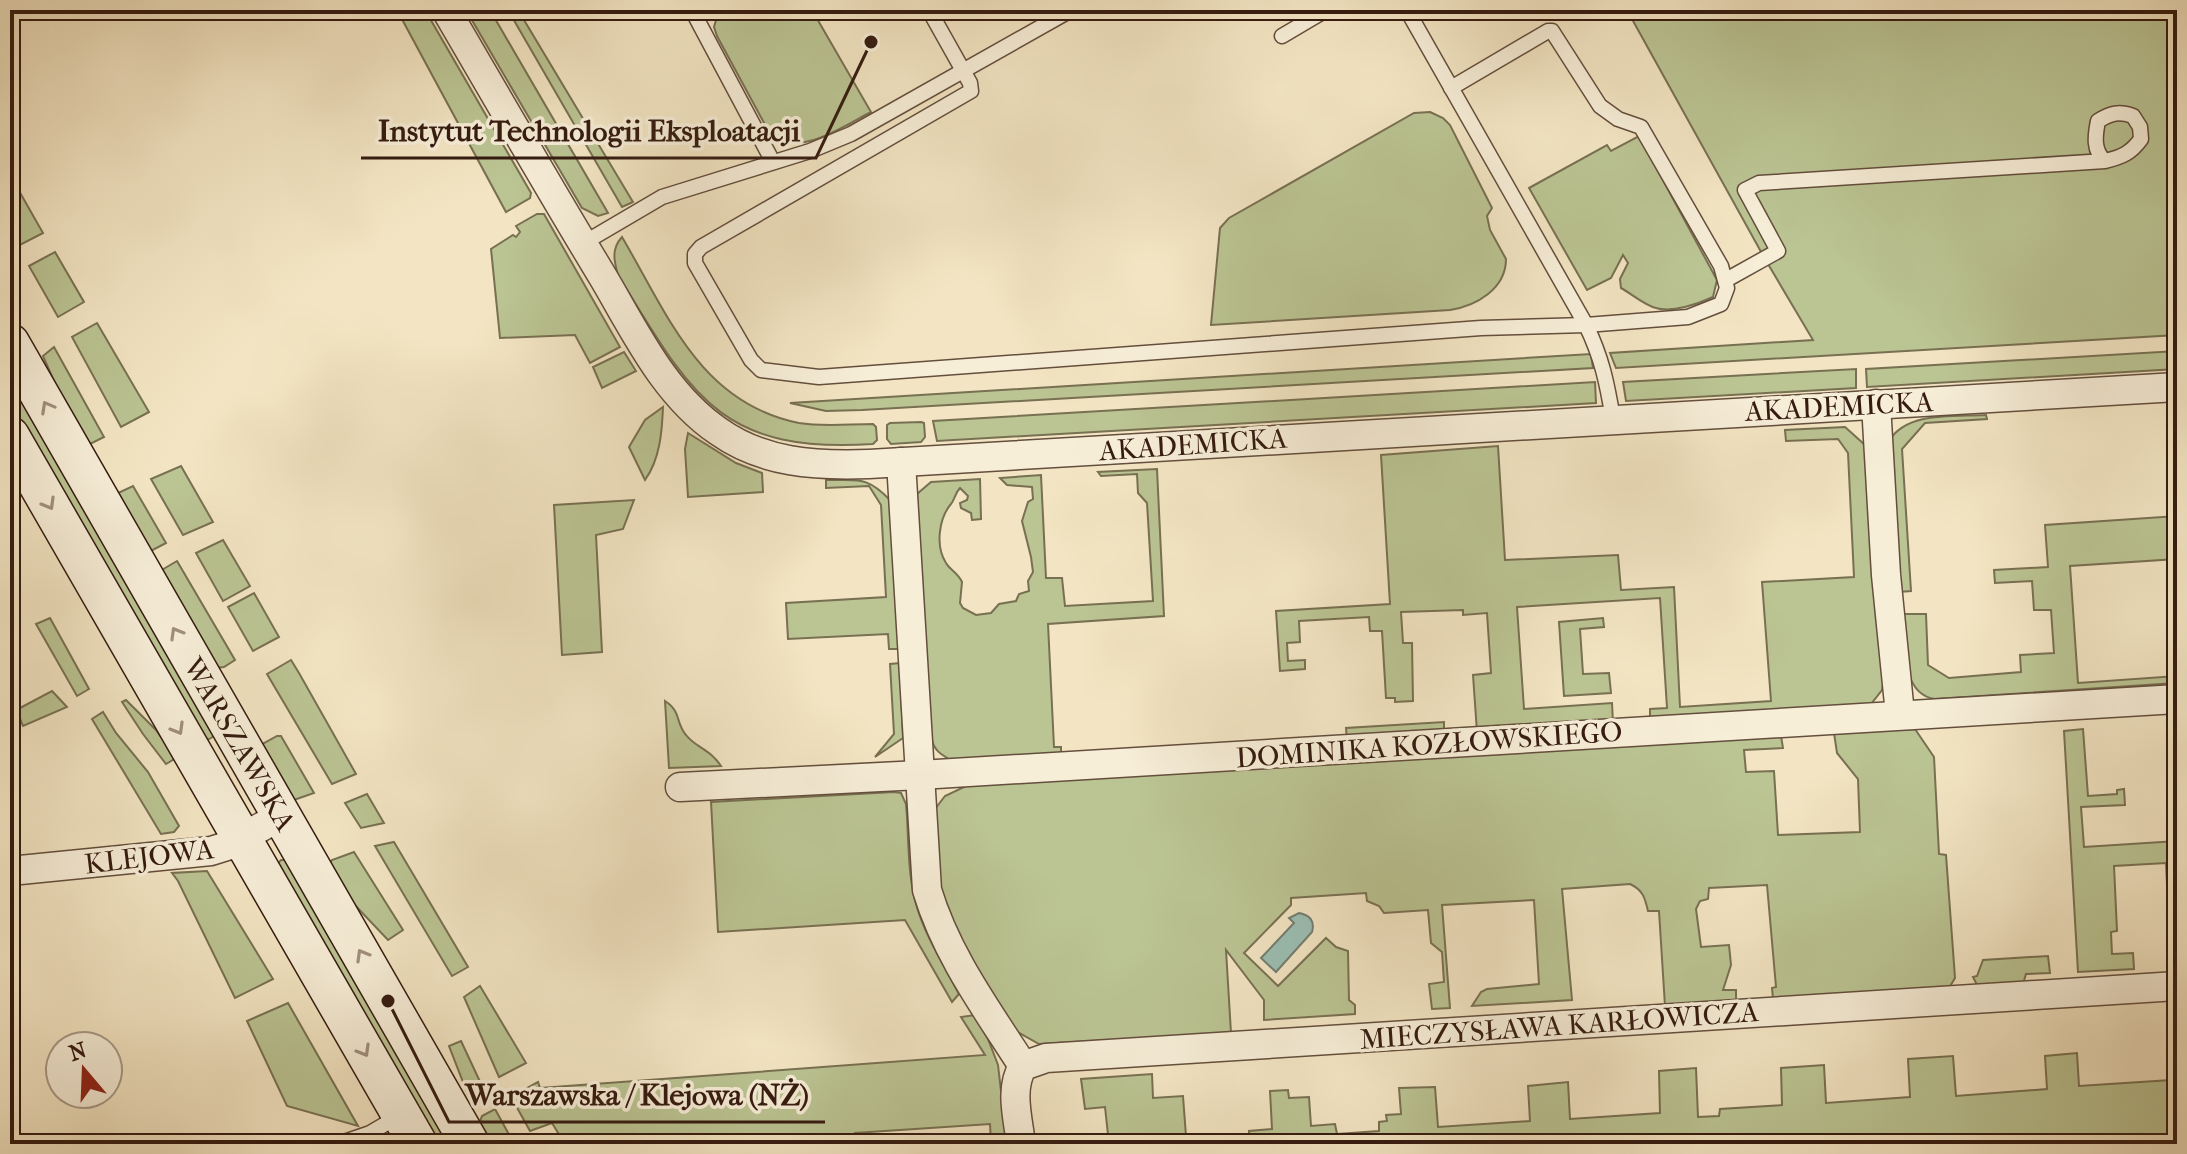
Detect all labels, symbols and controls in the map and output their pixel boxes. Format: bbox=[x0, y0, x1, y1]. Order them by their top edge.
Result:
callout: Instytut Technologii Eksploatacji bbox=[361, 104, 816, 158]
text: Instytut Technologii Eksploatacji bbox=[378, 114, 800, 149]
street label: AKADEMICKA bbox=[1743, 385, 1935, 428]
one-way arrow bbox=[41, 401, 56, 415]
street label: AKADEMICKA bbox=[1097, 421, 1289, 468]
one-way arrow bbox=[39, 495, 55, 510]
one-way arrow bbox=[170, 627, 186, 642]
street label: WARSZAWSKA bbox=[176, 651, 303, 837]
street label: DOMINIKA KOZŁOWSKIEGO bbox=[1235, 715, 1623, 774]
one-way arrow bbox=[168, 720, 184, 735]
street label: KLEJOWA bbox=[83, 832, 216, 881]
one-way arrow bbox=[356, 949, 372, 964]
street label: MIECZYSŁAWA KARŁOWICZA bbox=[1359, 995, 1760, 1056]
north arrow bbox=[44, 1030, 124, 1110]
text: N bbox=[66, 1037, 90, 1067]
one-way arrow bbox=[354, 1043, 370, 1057]
callout: Warszawska / Klejowa (NŻ) bbox=[449, 1068, 825, 1122]
text: Warszawska / Klejowa (NŻ) bbox=[463, 1078, 809, 1113]

